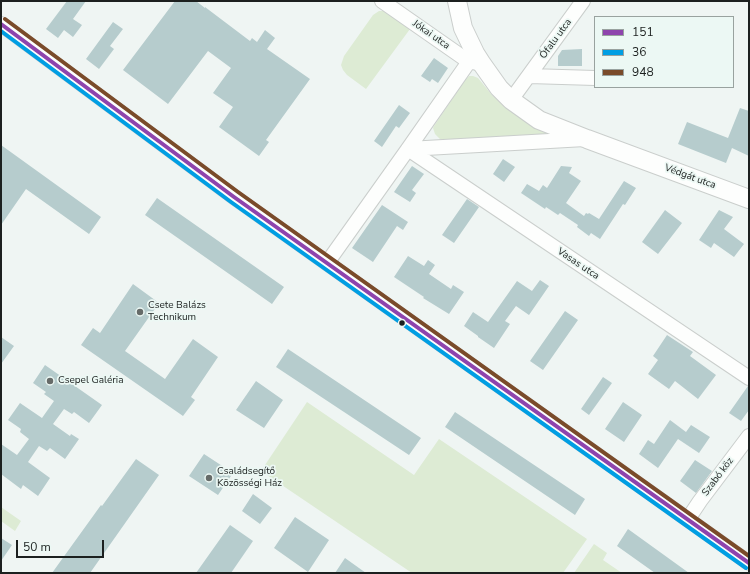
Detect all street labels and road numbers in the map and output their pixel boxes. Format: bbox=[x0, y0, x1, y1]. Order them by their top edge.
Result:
street label: Ófalu utca bbox=[538, 17, 574, 61]
street label: Jókai utca bbox=[410, 18, 452, 52]
street label: Védgát utca bbox=[663, 162, 717, 192]
street label: Vasas utca bbox=[555, 246, 601, 282]
street label: Szabó köz bbox=[700, 455, 736, 499]

